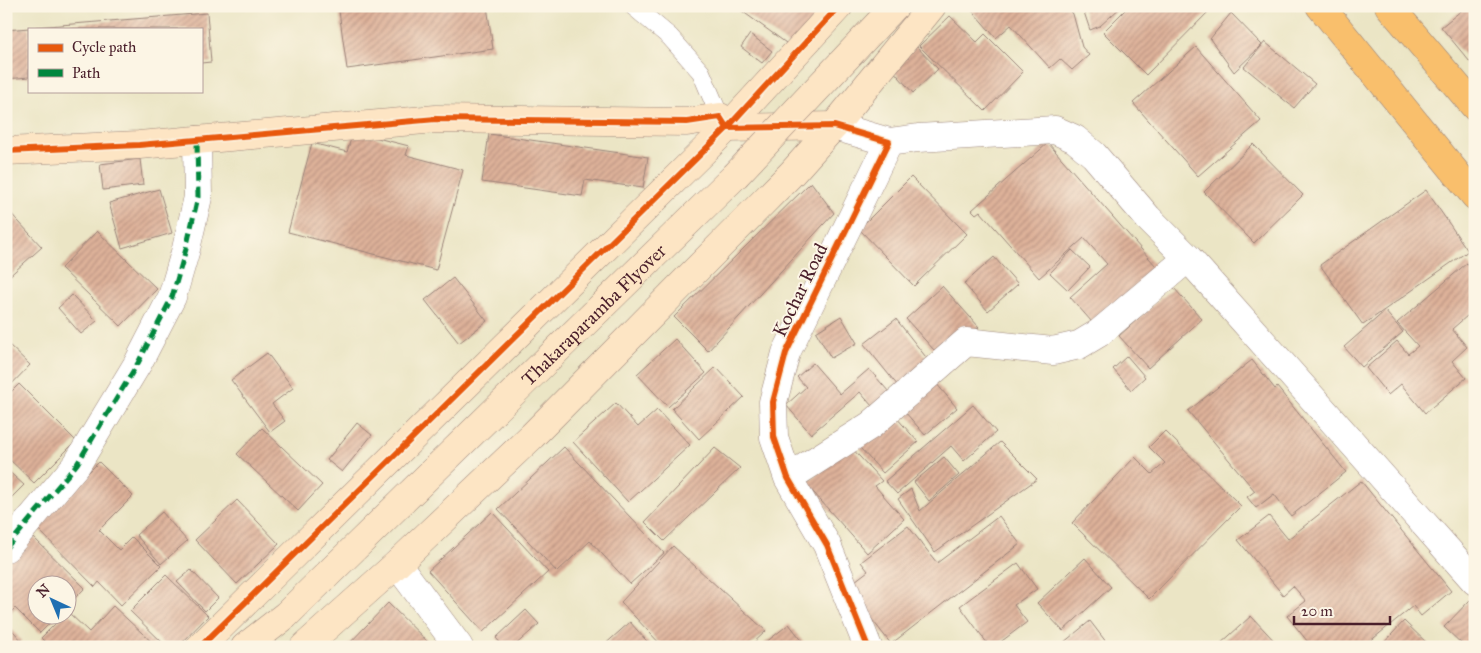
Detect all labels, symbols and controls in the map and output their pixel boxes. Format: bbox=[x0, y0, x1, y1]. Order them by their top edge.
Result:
legend bbox=[28, 28, 202, 92]
text: Cycle path bbox=[72, 38, 137, 56]
text: Path bbox=[72, 64, 101, 82]
street label: Thakaraparamba Flyover bbox=[516, 238, 671, 390]
street label: Kochar Road bbox=[767, 239, 833, 341]
north arrow bbox=[28, 576, 78, 626]
text: N bbox=[33, 581, 54, 601]
scale bar bbox=[1294, 593, 1390, 625]
text: 20 m bbox=[1301, 602, 1333, 620]

